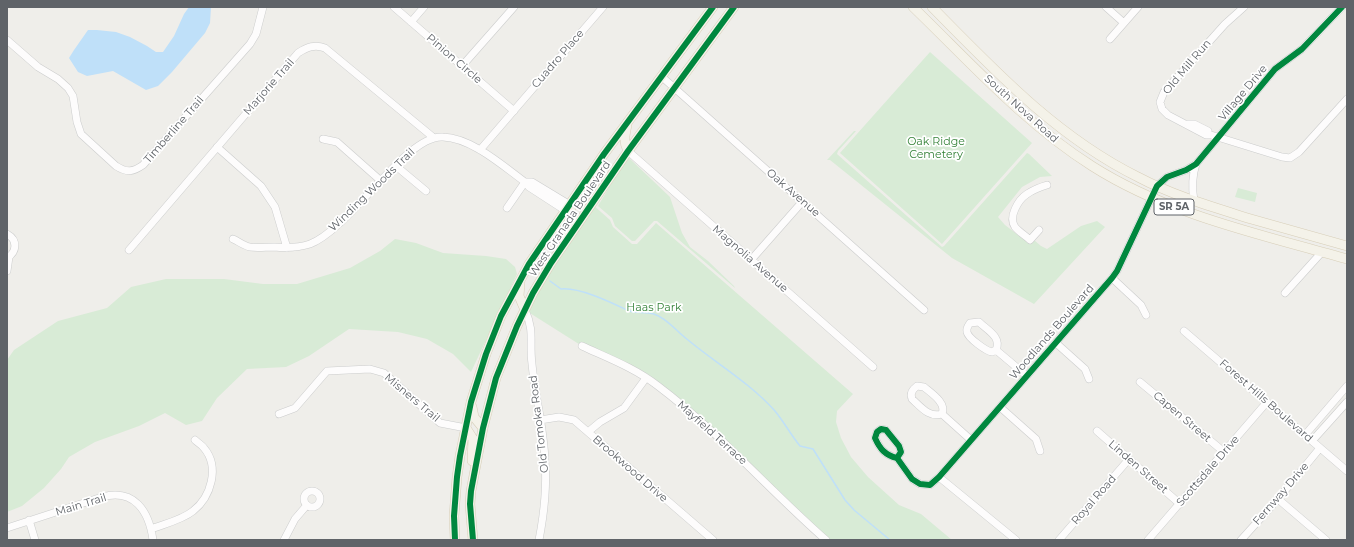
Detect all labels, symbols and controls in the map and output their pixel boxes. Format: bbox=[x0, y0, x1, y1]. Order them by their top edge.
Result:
street label: Cuadro Place bbox=[529, 27, 587, 91]
street label: Pinion Circle bbox=[424, 31, 484, 87]
street label: Old Mill Run bbox=[1160, 37, 1214, 97]
street label: Marjorie Trail bbox=[241, 56, 297, 118]
street label: Village Drive bbox=[1216, 62, 1270, 124]
street label: South Nova Road bbox=[981, 72, 1061, 146]
street label: Timberline Trail bbox=[141, 94, 207, 166]
park label: Oak Ridge Cemetery bbox=[907, 135, 965, 161]
street label: Winding Woods Trail bbox=[326, 146, 418, 234]
street label: West Granada Boulevard bbox=[526, 159, 614, 279]
street label: Oak Avenue bbox=[764, 166, 822, 220]
road number: SR 5A bbox=[1154, 199, 1194, 215]
street label: Magnolia Avenue bbox=[710, 223, 790, 295]
street label: Woodlands Boulevard bbox=[1007, 282, 1097, 382]
park label: Haas Park bbox=[626, 301, 682, 315]
street label: Forest Hills Boulevard bbox=[1217, 357, 1315, 445]
street label: Misners Trail bbox=[382, 371, 442, 425]
street label: Old Tomoka Road bbox=[526, 374, 552, 474]
street label: Capen Street bbox=[1150, 389, 1214, 445]
street label: Mayfield Terrace bbox=[674, 398, 750, 468]
street label: Brookwood Drive bbox=[590, 433, 670, 505]
street label: Scottsdale Drive bbox=[1174, 433, 1242, 509]
street label: Linden Street bbox=[1106, 438, 1170, 496]
street label: Fernway Drive bbox=[1250, 460, 1312, 528]
street label: Royal Road bbox=[1069, 472, 1119, 528]
street label: Main Trail bbox=[54, 491, 108, 519]

